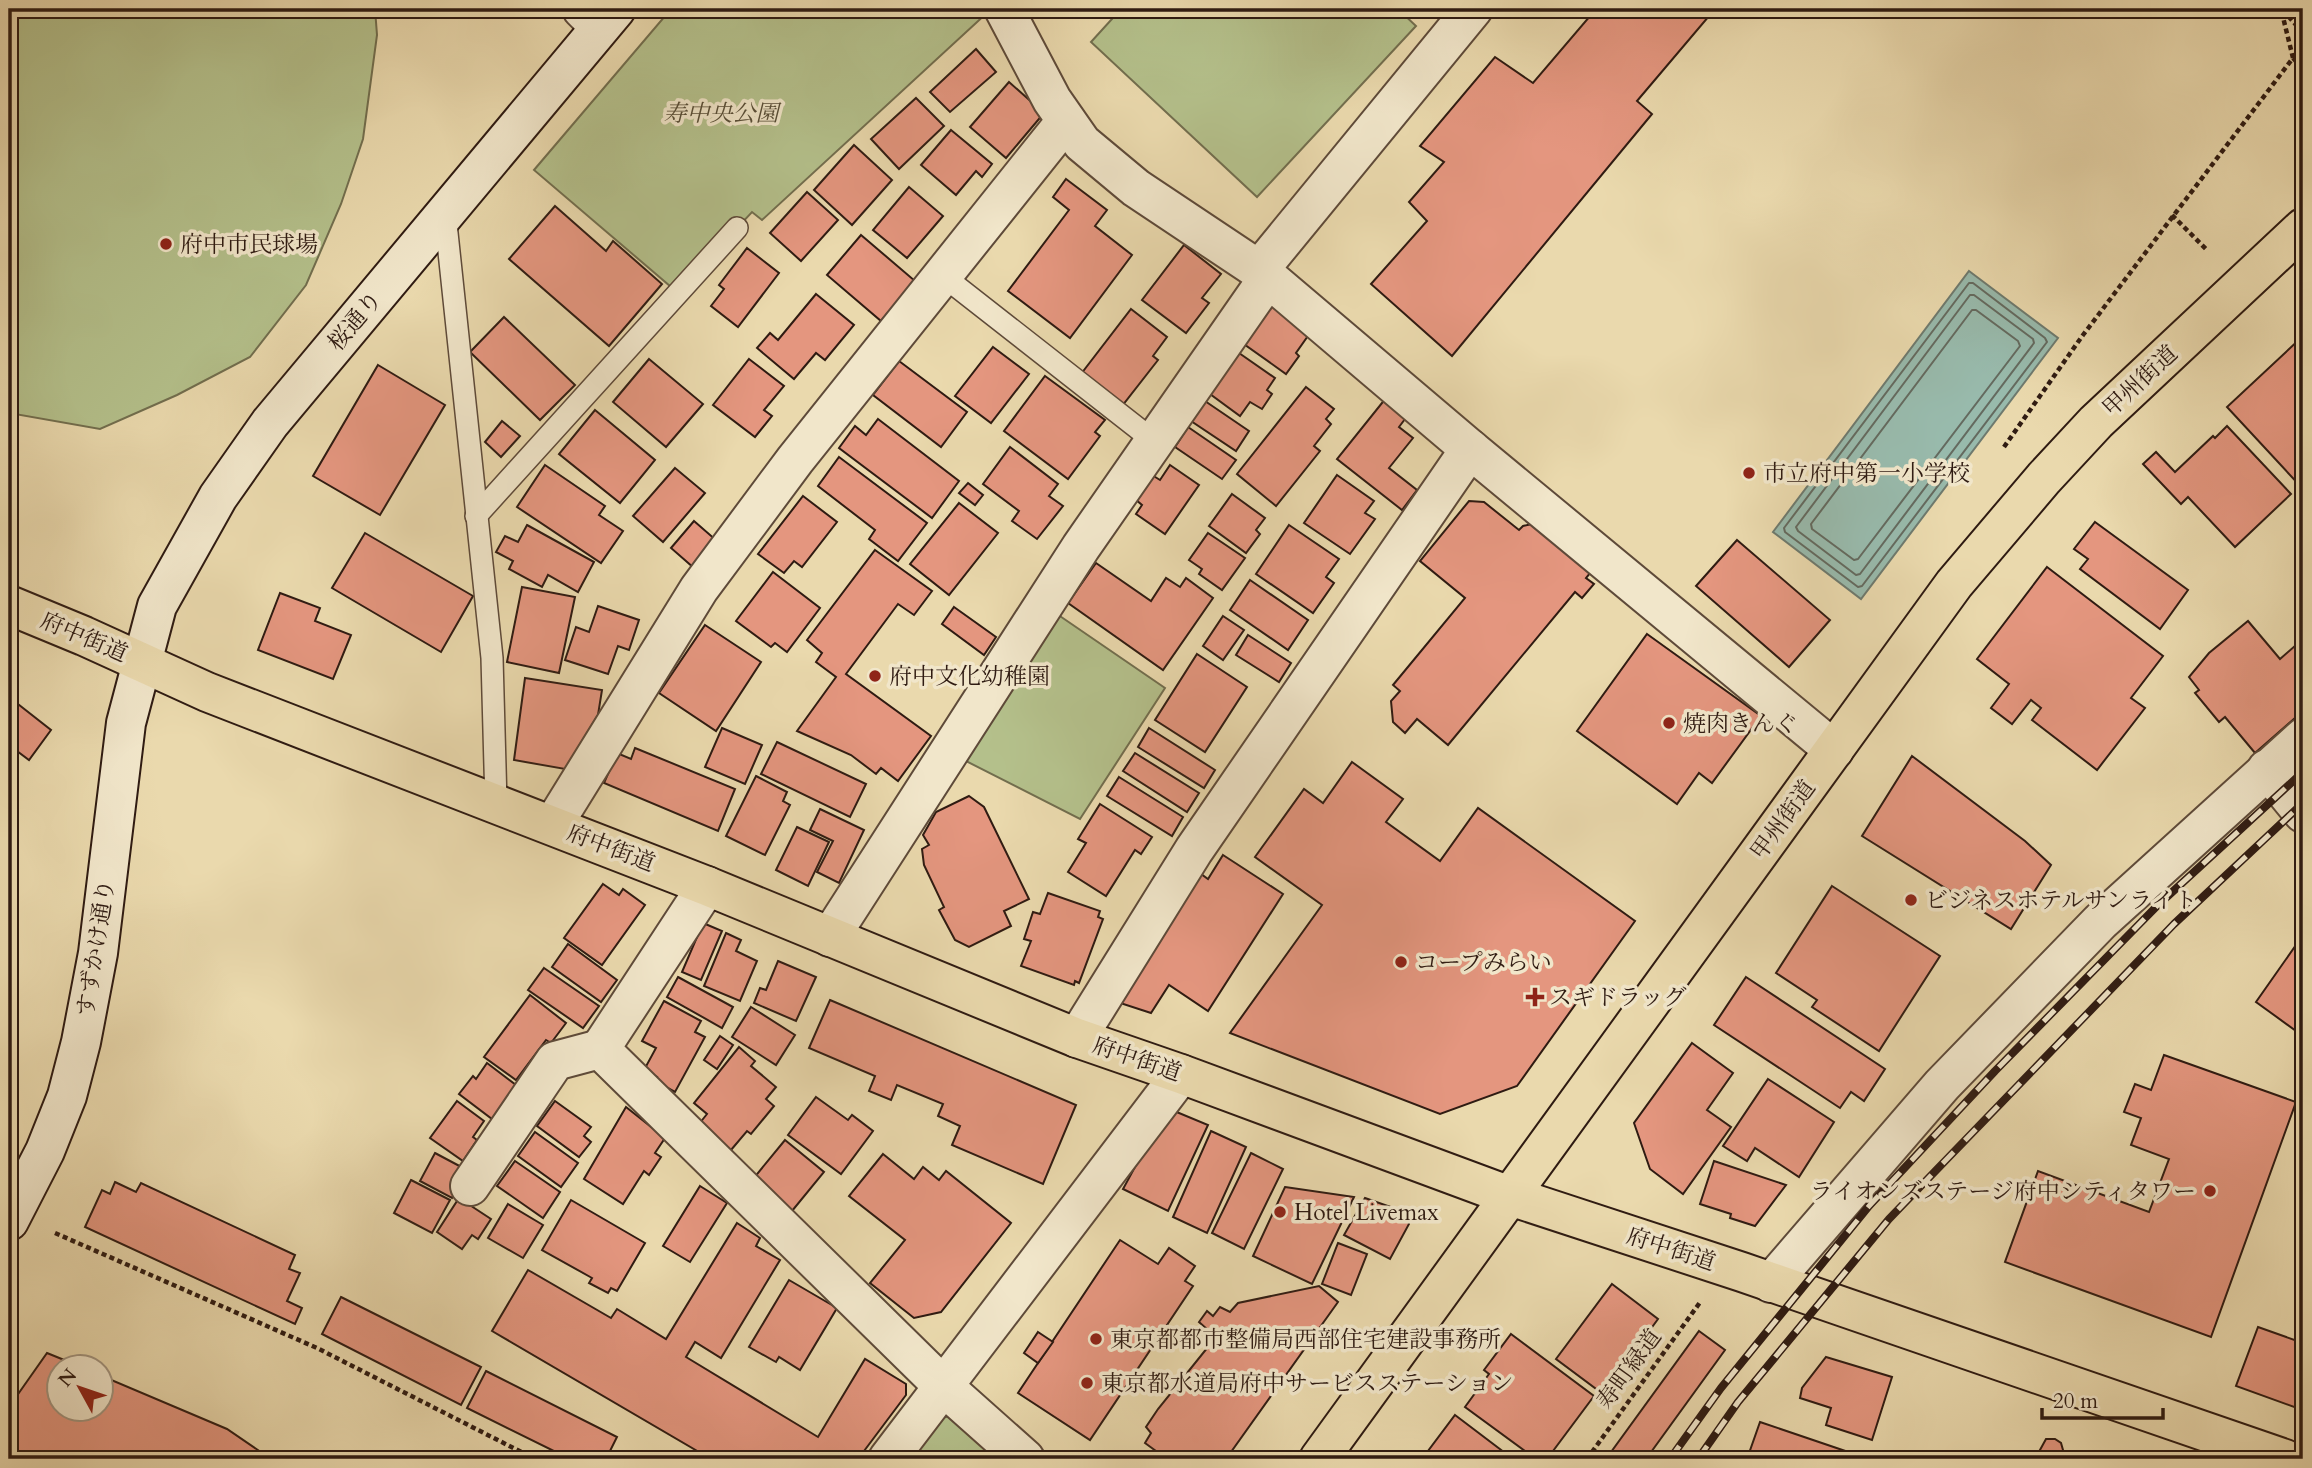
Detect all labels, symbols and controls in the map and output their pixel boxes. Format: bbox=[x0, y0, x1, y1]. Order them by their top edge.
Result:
park label: 寿中央公園 bbox=[664, 98, 783, 129]
place label: 府中市民球場 bbox=[180, 229, 318, 260]
marker: 府中市民球場 bbox=[158, 236, 174, 252]
street label: 桜通り bbox=[321, 285, 389, 357]
street label: 甲州街道 bbox=[2096, 338, 2184, 424]
place label: 市立府中第一小学校 bbox=[1763, 458, 1970, 489]
marker: 市立府中第一小学校 bbox=[1741, 465, 1757, 481]
street label: 府中街道 bbox=[36, 605, 132, 669]
place label: 府中文化幼稚園 bbox=[889, 661, 1050, 692]
marker: 府中文化幼稚園 bbox=[867, 668, 883, 684]
place label: 焼肉きんぐ bbox=[1683, 708, 1798, 739]
marker: 焼肉きんぐ bbox=[1661, 715, 1677, 731]
street label: 甲州街道 bbox=[1743, 774, 1823, 866]
street label: 府中街道 bbox=[563, 817, 659, 879]
street label: すずかけ通り bbox=[70, 877, 122, 1019]
place label: ビジネスホテルサンライト bbox=[1925, 885, 2197, 916]
marker: ビジネスホテルサンライト bbox=[1903, 892, 1919, 908]
place label: コープみらい bbox=[1415, 947, 1552, 978]
marker: コープみらい bbox=[1393, 954, 1409, 970]
place label: スギドラッグ bbox=[1549, 982, 1687, 1013]
marker: スギドラッグ bbox=[1527, 989, 1543, 1005]
street label: 府中街道 bbox=[1088, 1029, 1186, 1089]
place label: ライオンズステージ府中シティタワー bbox=[1810, 1176, 2196, 1207]
marker: ライオンズステージ府中シティタワー bbox=[2202, 1183, 2218, 1199]
place label: Hotel Livemax bbox=[1294, 1197, 1439, 1228]
marker: Hotel Livemax bbox=[1272, 1204, 1288, 1220]
street label: 府中街道 bbox=[1622, 1220, 1720, 1278]
street label: 寿町緑道 bbox=[1589, 1323, 1669, 1415]
place label: 東京都都市整備局西部住宅建設事務所 bbox=[1110, 1324, 1501, 1355]
marker: 東京都都市整備局西部住宅建設事務所 bbox=[1088, 1331, 1104, 1347]
north arrow bbox=[46, 1352, 116, 1422]
text: N bbox=[52, 1363, 83, 1392]
place label: 東京都水道局府中サービスステーション bbox=[1101, 1368, 1514, 1399]
marker: 東京都水道局府中サービスステーション bbox=[1079, 1375, 1095, 1391]
scale bar bbox=[2042, 1377, 2163, 1421]
text: 20 m bbox=[2053, 1387, 2098, 1416]

